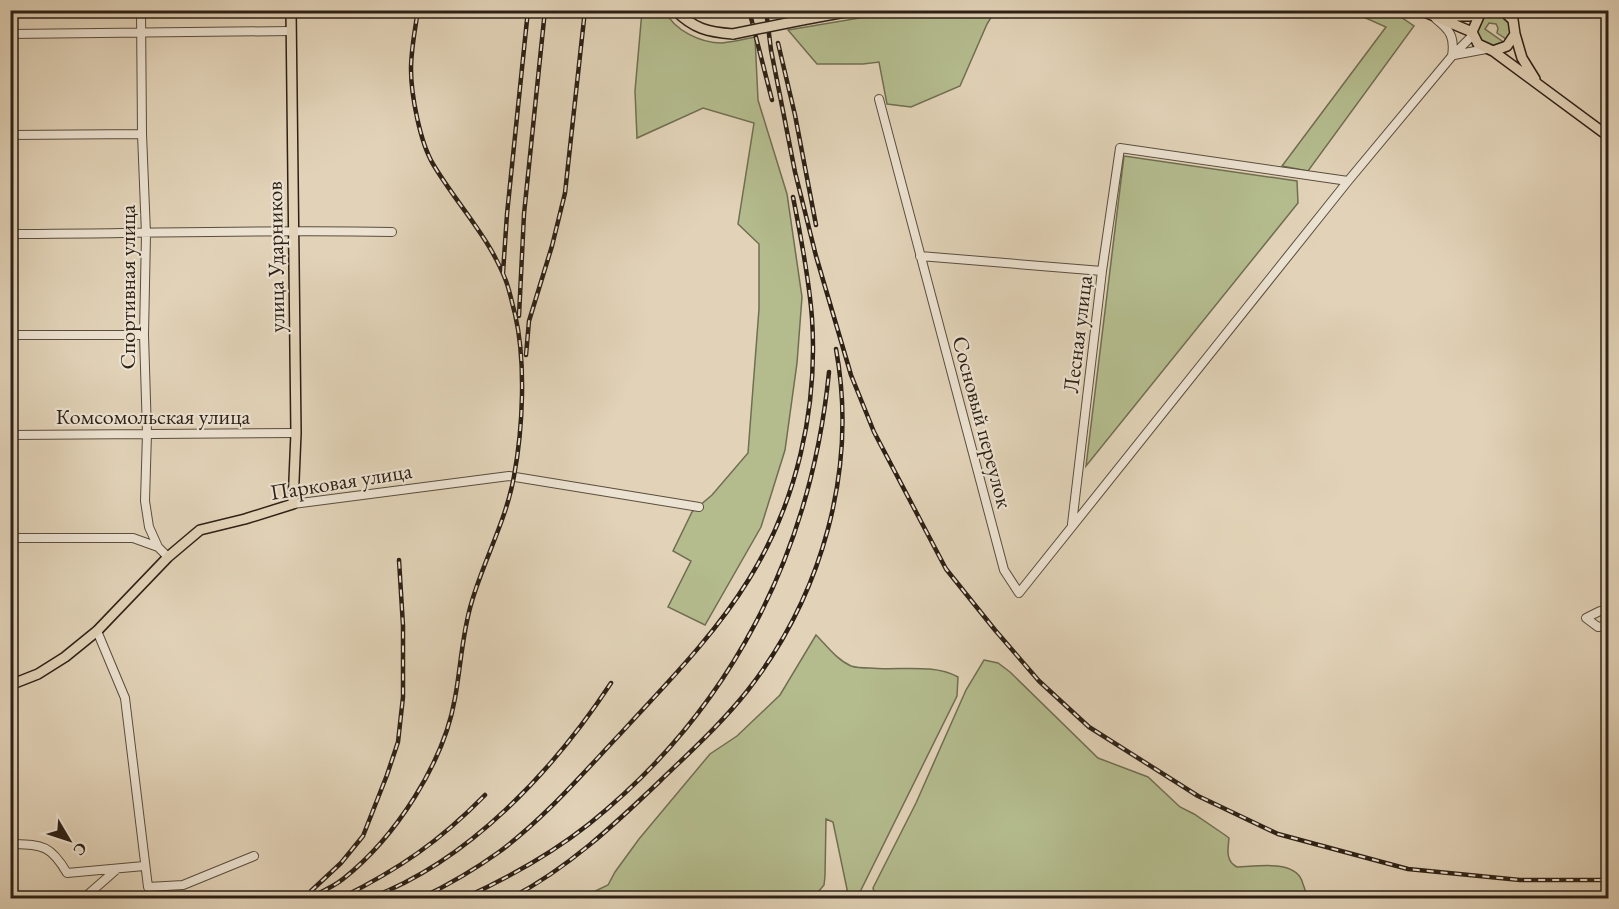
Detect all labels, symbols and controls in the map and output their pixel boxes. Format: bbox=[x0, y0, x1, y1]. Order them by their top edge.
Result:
street label: улица Ударников bbox=[260, 181, 291, 333]
street label: Спортивная улица bbox=[113, 204, 142, 369]
street label: Лесная улица bbox=[1056, 273, 1099, 395]
street label: Сосновый переулок bbox=[946, 333, 1020, 512]
street label: Комсомольская улица bbox=[56, 402, 250, 431]
street label: Парковая улица bbox=[268, 456, 414, 507]
north arrow bbox=[39, 810, 99, 870]
text: С bbox=[69, 838, 92, 860]

